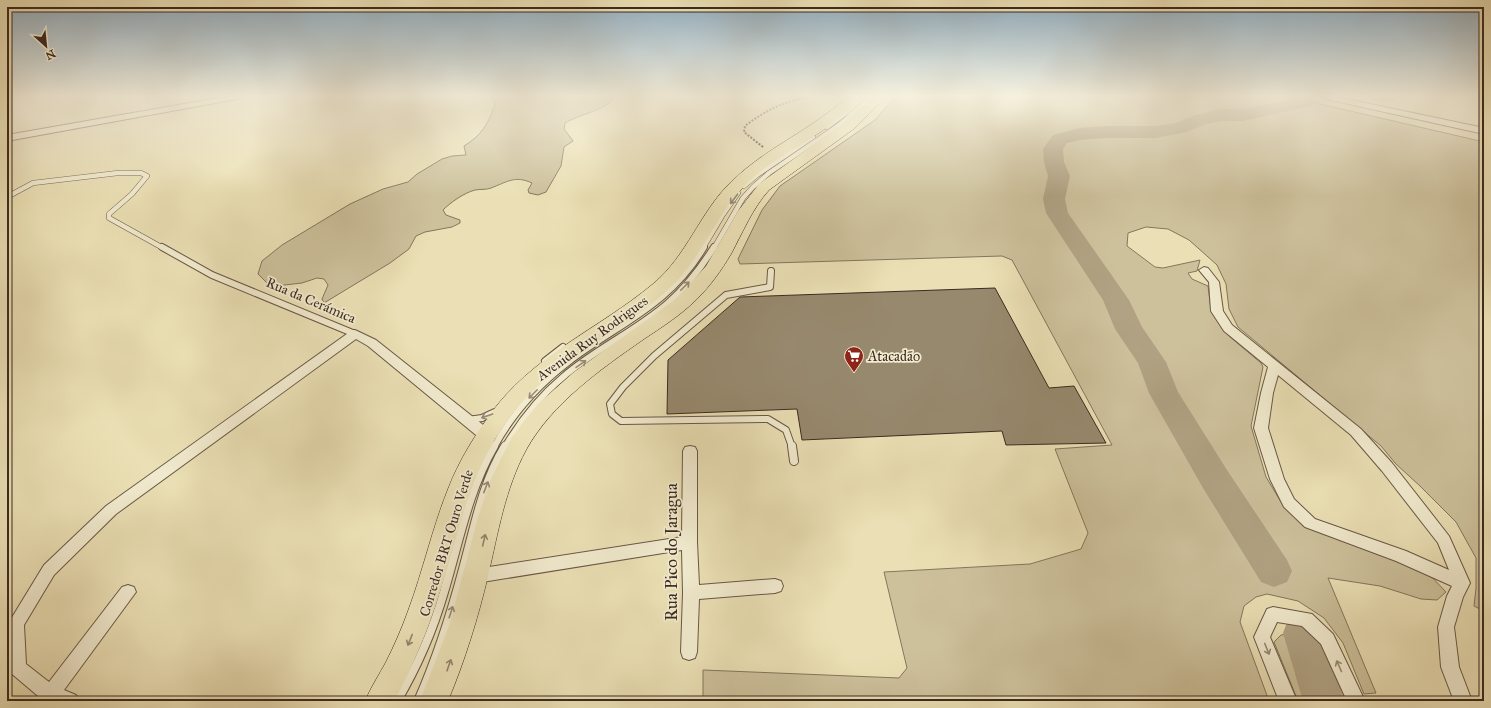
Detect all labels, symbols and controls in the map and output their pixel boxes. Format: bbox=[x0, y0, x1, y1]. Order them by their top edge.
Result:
north arrow bbox=[26, 26, 66, 66]
text: N bbox=[43, 47, 57, 63]
one-way arrow bbox=[730, 193, 738, 204]
street label: Rua da Cerámica bbox=[263, 274, 358, 327]
one-way arrow bbox=[680, 281, 690, 291]
street label: Avenida Ruy Rodrigues bbox=[533, 292, 651, 385]
supermarket icon: Atacadão bbox=[843, 345, 865, 373]
place label: Atacadão bbox=[867, 348, 920, 365]
one-way arrow bbox=[575, 360, 586, 368]
one-way arrow bbox=[528, 389, 538, 399]
one-way arrow bbox=[481, 413, 493, 421]
street label: Corredor BRT Ouro Verde bbox=[416, 467, 477, 619]
one-way arrow bbox=[482, 481, 490, 493]
street label: Rua Pico do Jaragua bbox=[661, 482, 682, 621]
one-way arrow bbox=[480, 534, 488, 547]
one-way arrow bbox=[448, 606, 455, 619]
one-way arrow bbox=[406, 634, 413, 646]
one-way arrow bbox=[1263, 642, 1271, 654]
one-way arrow bbox=[445, 659, 453, 671]
one-way arrow bbox=[1335, 660, 1343, 672]

